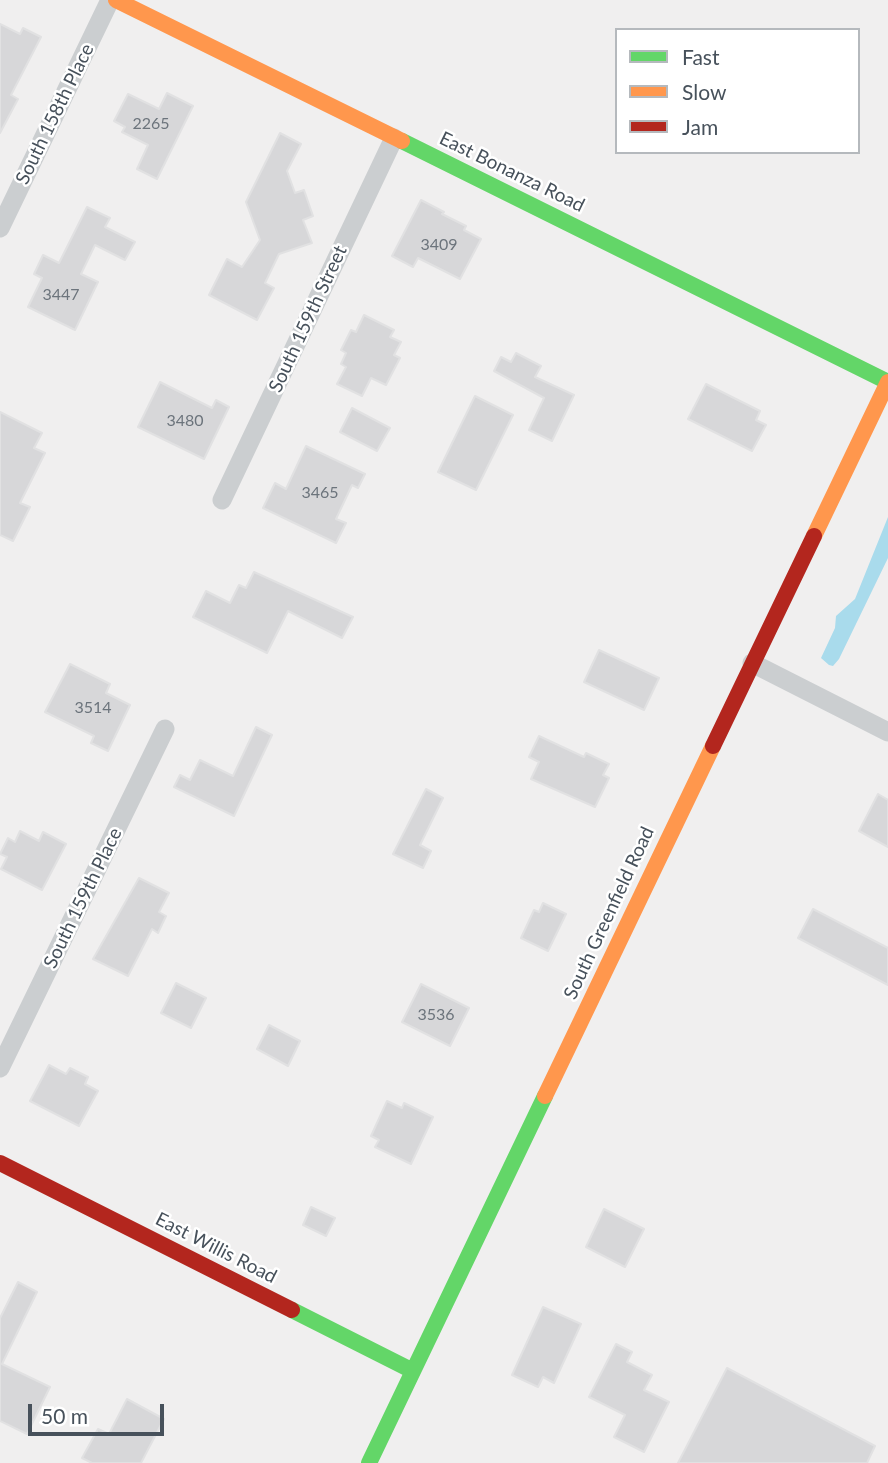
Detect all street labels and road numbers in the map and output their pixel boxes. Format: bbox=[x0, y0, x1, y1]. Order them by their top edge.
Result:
street label: South 158th Place bbox=[11, 40, 99, 188]
street label: East Bonanza Road bbox=[436, 127, 588, 217]
street label: South 159th Street bbox=[264, 242, 352, 396]
street label: South Greenfield Road bbox=[559, 823, 659, 1003]
street label: South 159th Place bbox=[39, 824, 127, 972]
street label: East Willis Road bbox=[152, 1208, 280, 1288]

